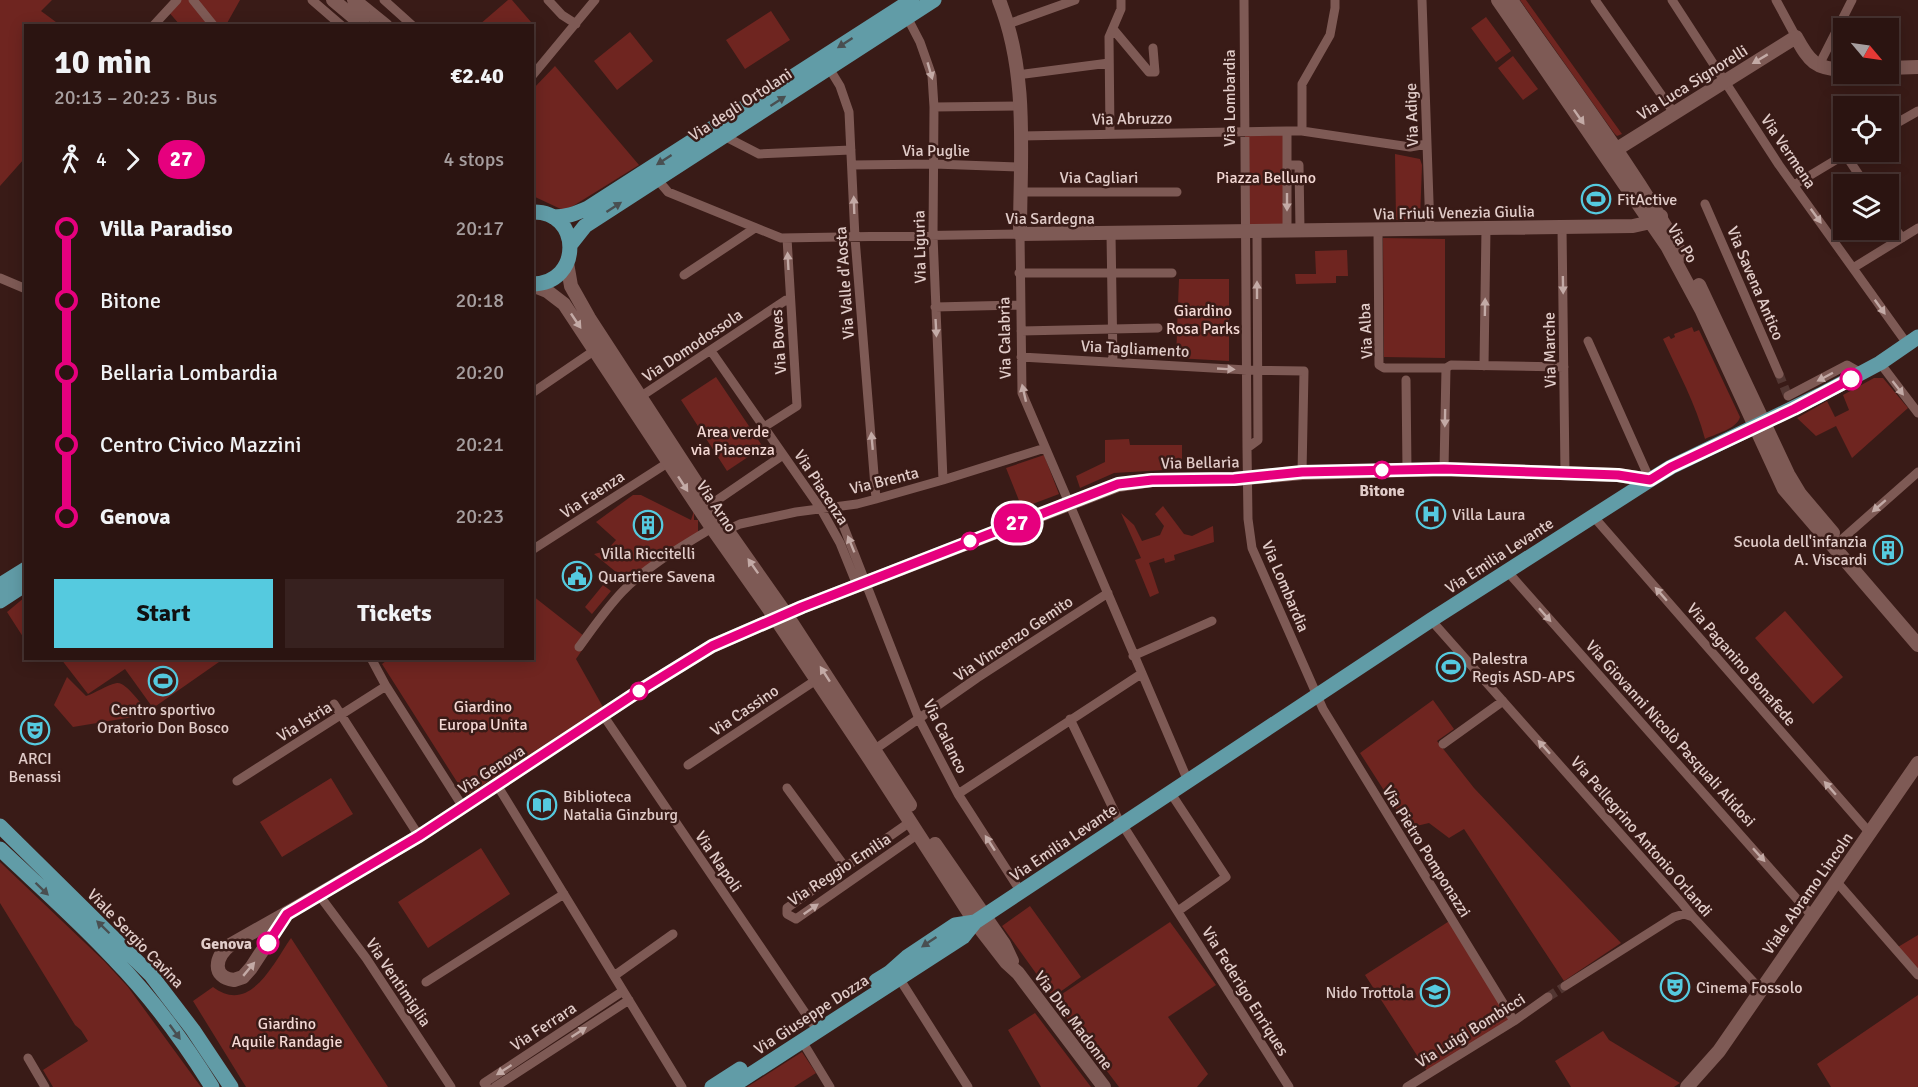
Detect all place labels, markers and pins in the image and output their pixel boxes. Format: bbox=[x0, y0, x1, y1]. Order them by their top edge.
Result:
sports icon: FitActive bbox=[1580, 183, 1612, 215]
place label: FitActive bbox=[1617, 190, 1677, 210]
unlabelled marker bbox=[1840, 368, 1862, 390]
marker: Bitone bbox=[1373, 461, 1391, 479]
place label: Bitone bbox=[1359, 481, 1405, 501]
hospital icon: Villa Laura bbox=[1415, 498, 1447, 530]
place label: Villa Laura bbox=[1452, 505, 1525, 525]
building icon: Villa Riccitelli bbox=[632, 509, 664, 541]
unlabelled marker bbox=[961, 532, 979, 550]
place label: Scuola dell'infanzia A. Viscardi bbox=[1734, 532, 1867, 570]
building icon: Scuola dell'infanzia A. Viscardi bbox=[1872, 534, 1904, 566]
place label: Villa Riccitelli bbox=[601, 544, 695, 564]
public building icon: Quartiere Savena bbox=[561, 560, 593, 592]
place label: Quartiere Savena bbox=[598, 567, 715, 587]
place label: Palestra Regis ASD-APS bbox=[1472, 649, 1575, 687]
sports icon: Palestra Regis ASD-APS bbox=[1435, 651, 1467, 683]
sports icon: Centro sportivo Oratorio Don Bosco bbox=[147, 665, 179, 697]
unlabelled marker bbox=[630, 682, 648, 700]
place label: Centro sportivo Oratorio Don Bosco bbox=[97, 700, 229, 738]
theatre icon: ARCI Benassi bbox=[19, 714, 51, 746]
place label: ARCI Benassi bbox=[9, 749, 61, 787]
place label: Biblioteca Natalia Ginzburg bbox=[563, 787, 678, 825]
library icon: Biblioteca Natalia Ginzburg bbox=[526, 789, 558, 821]
marker: Genova bbox=[257, 932, 279, 954]
place label: Genova bbox=[201, 934, 252, 954]
theatre icon: Cinema Fossolo bbox=[1659, 971, 1691, 1003]
school or university icon: Nido Trottola bbox=[1419, 976, 1451, 1008]
place label: Cinema Fossolo bbox=[1696, 978, 1803, 998]
place label: Nido Trottola bbox=[1325, 983, 1414, 1003]

